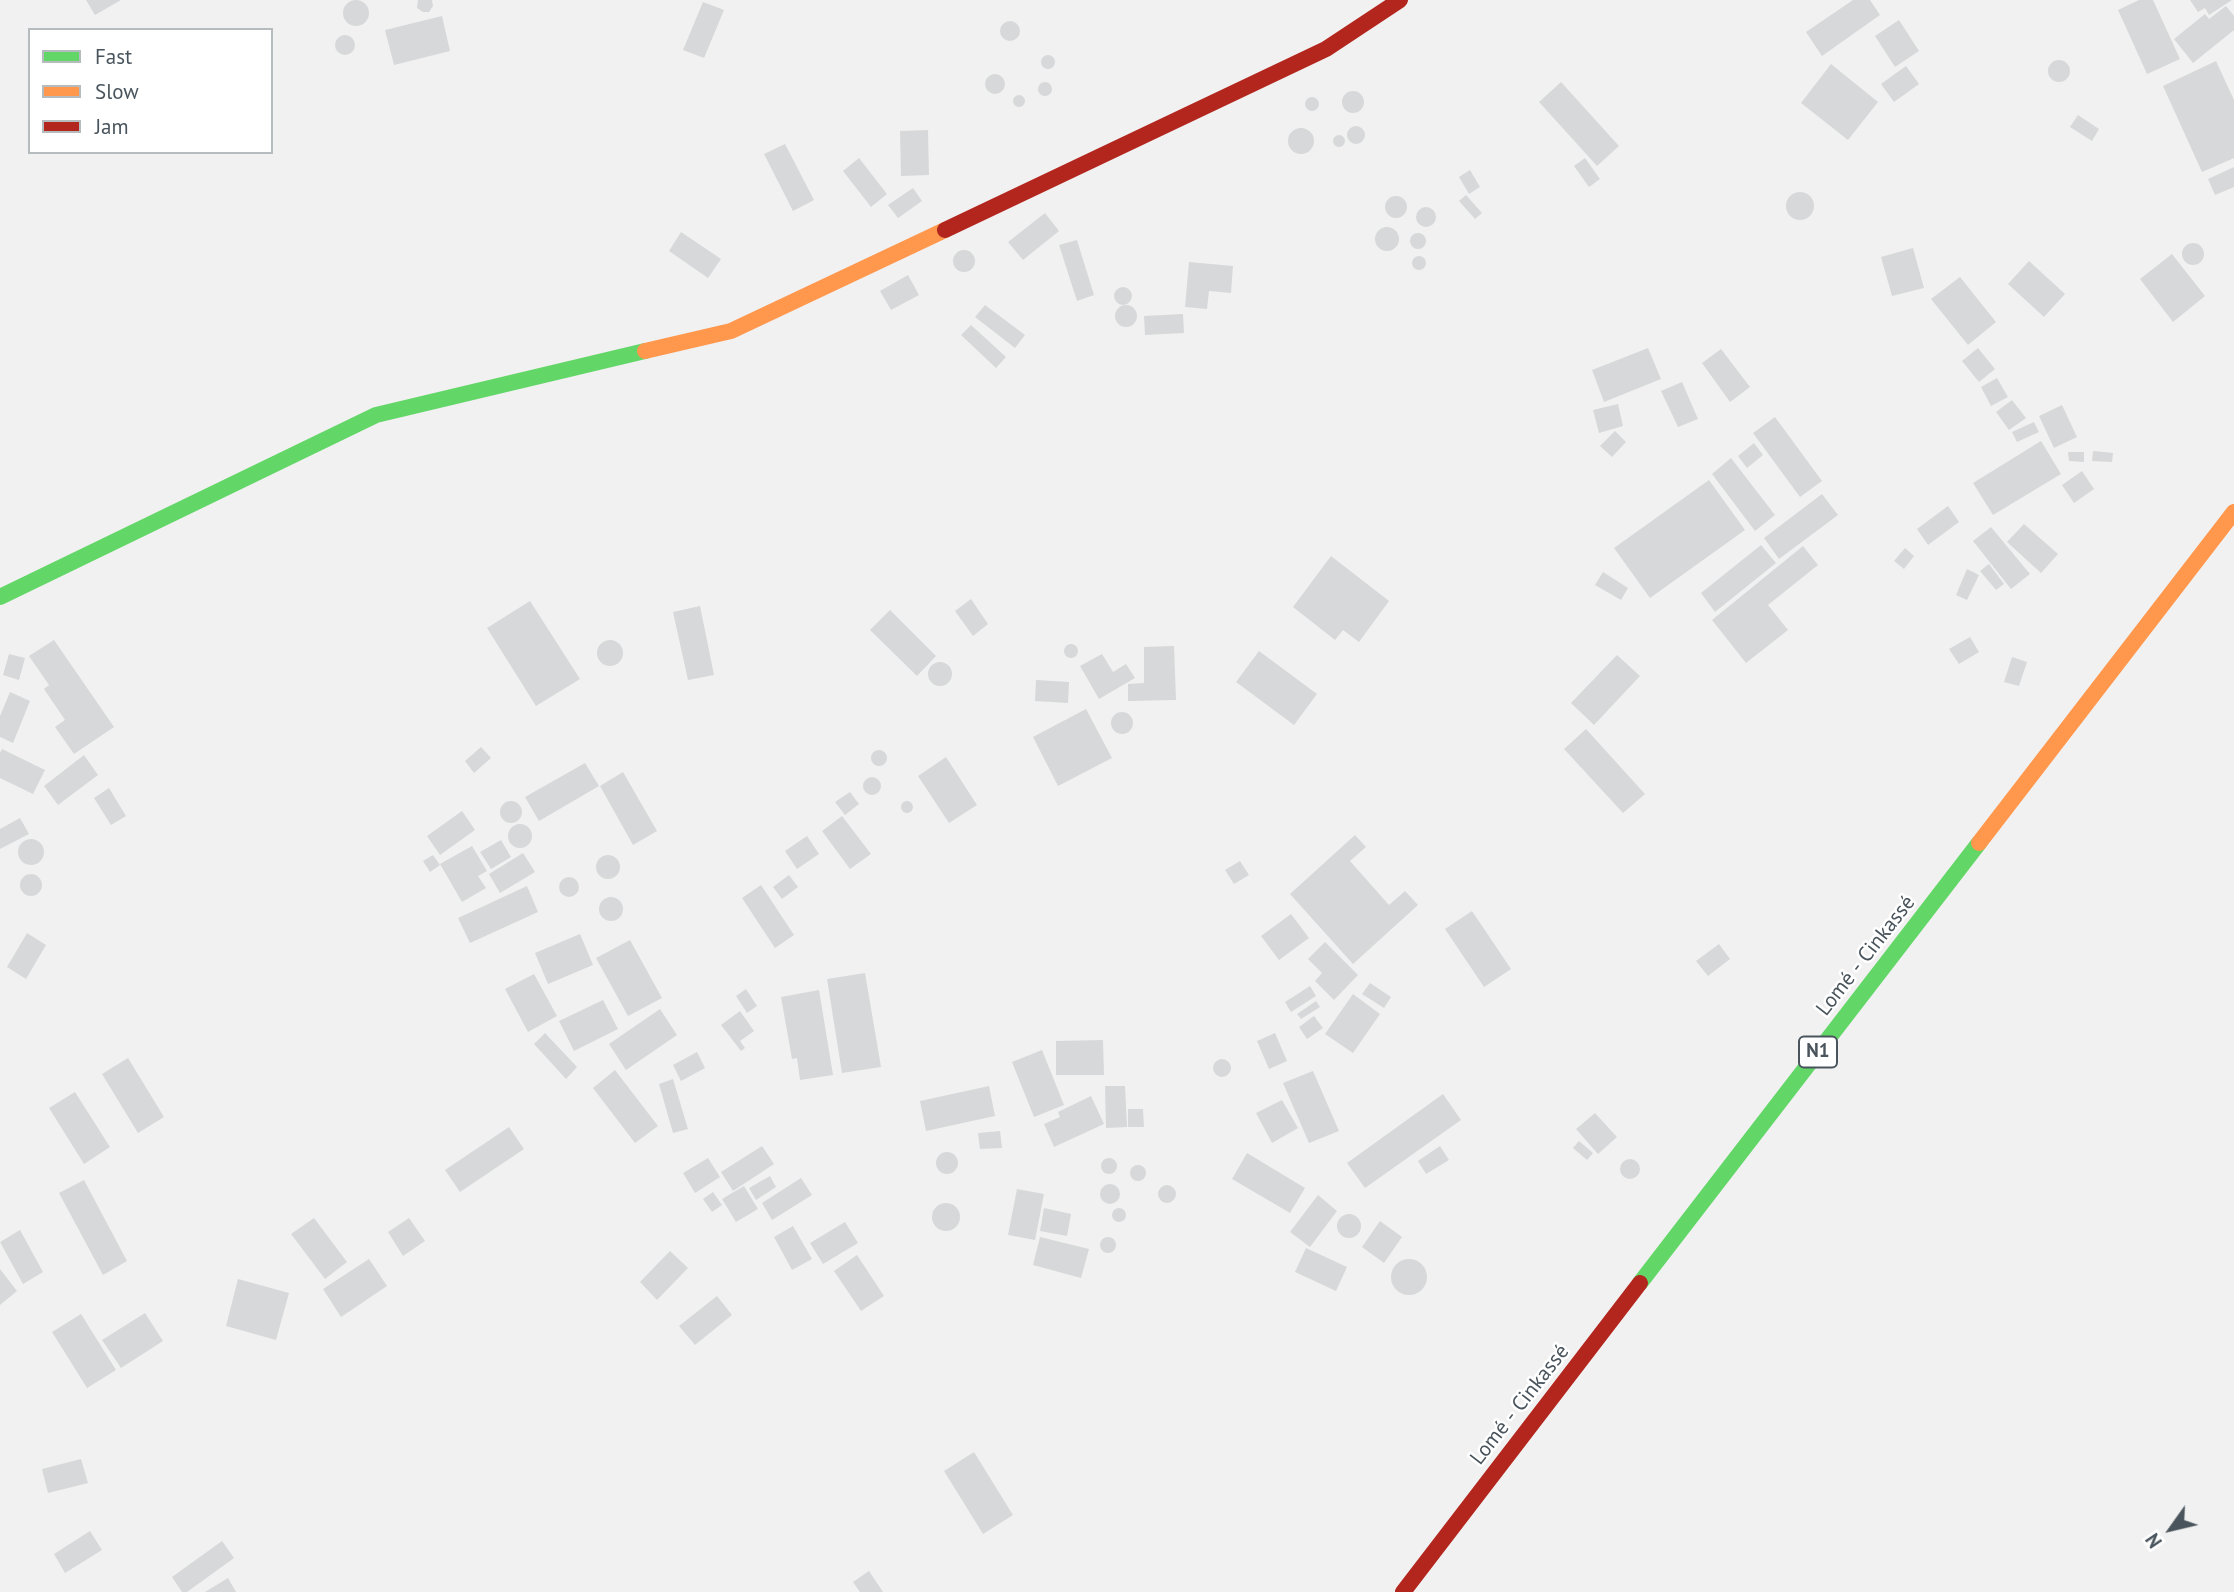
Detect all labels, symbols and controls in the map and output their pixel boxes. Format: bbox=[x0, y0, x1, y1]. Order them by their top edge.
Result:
legend bbox=[28, 28, 273, 154]
text: Fast bbox=[95, 43, 132, 70]
text: Slow bbox=[95, 78, 139, 105]
text: Jam bbox=[95, 113, 129, 140]
street label: Lomé - Cinkassé bbox=[1811, 891, 1921, 1021]
road number: N1 bbox=[1799, 1036, 1837, 1068]
street label: Lomé - Cinkassé bbox=[1465, 1340, 1575, 1470]
north arrow bbox=[2136, 1494, 2206, 1564]
text: N bbox=[2140, 1529, 2167, 1553]

